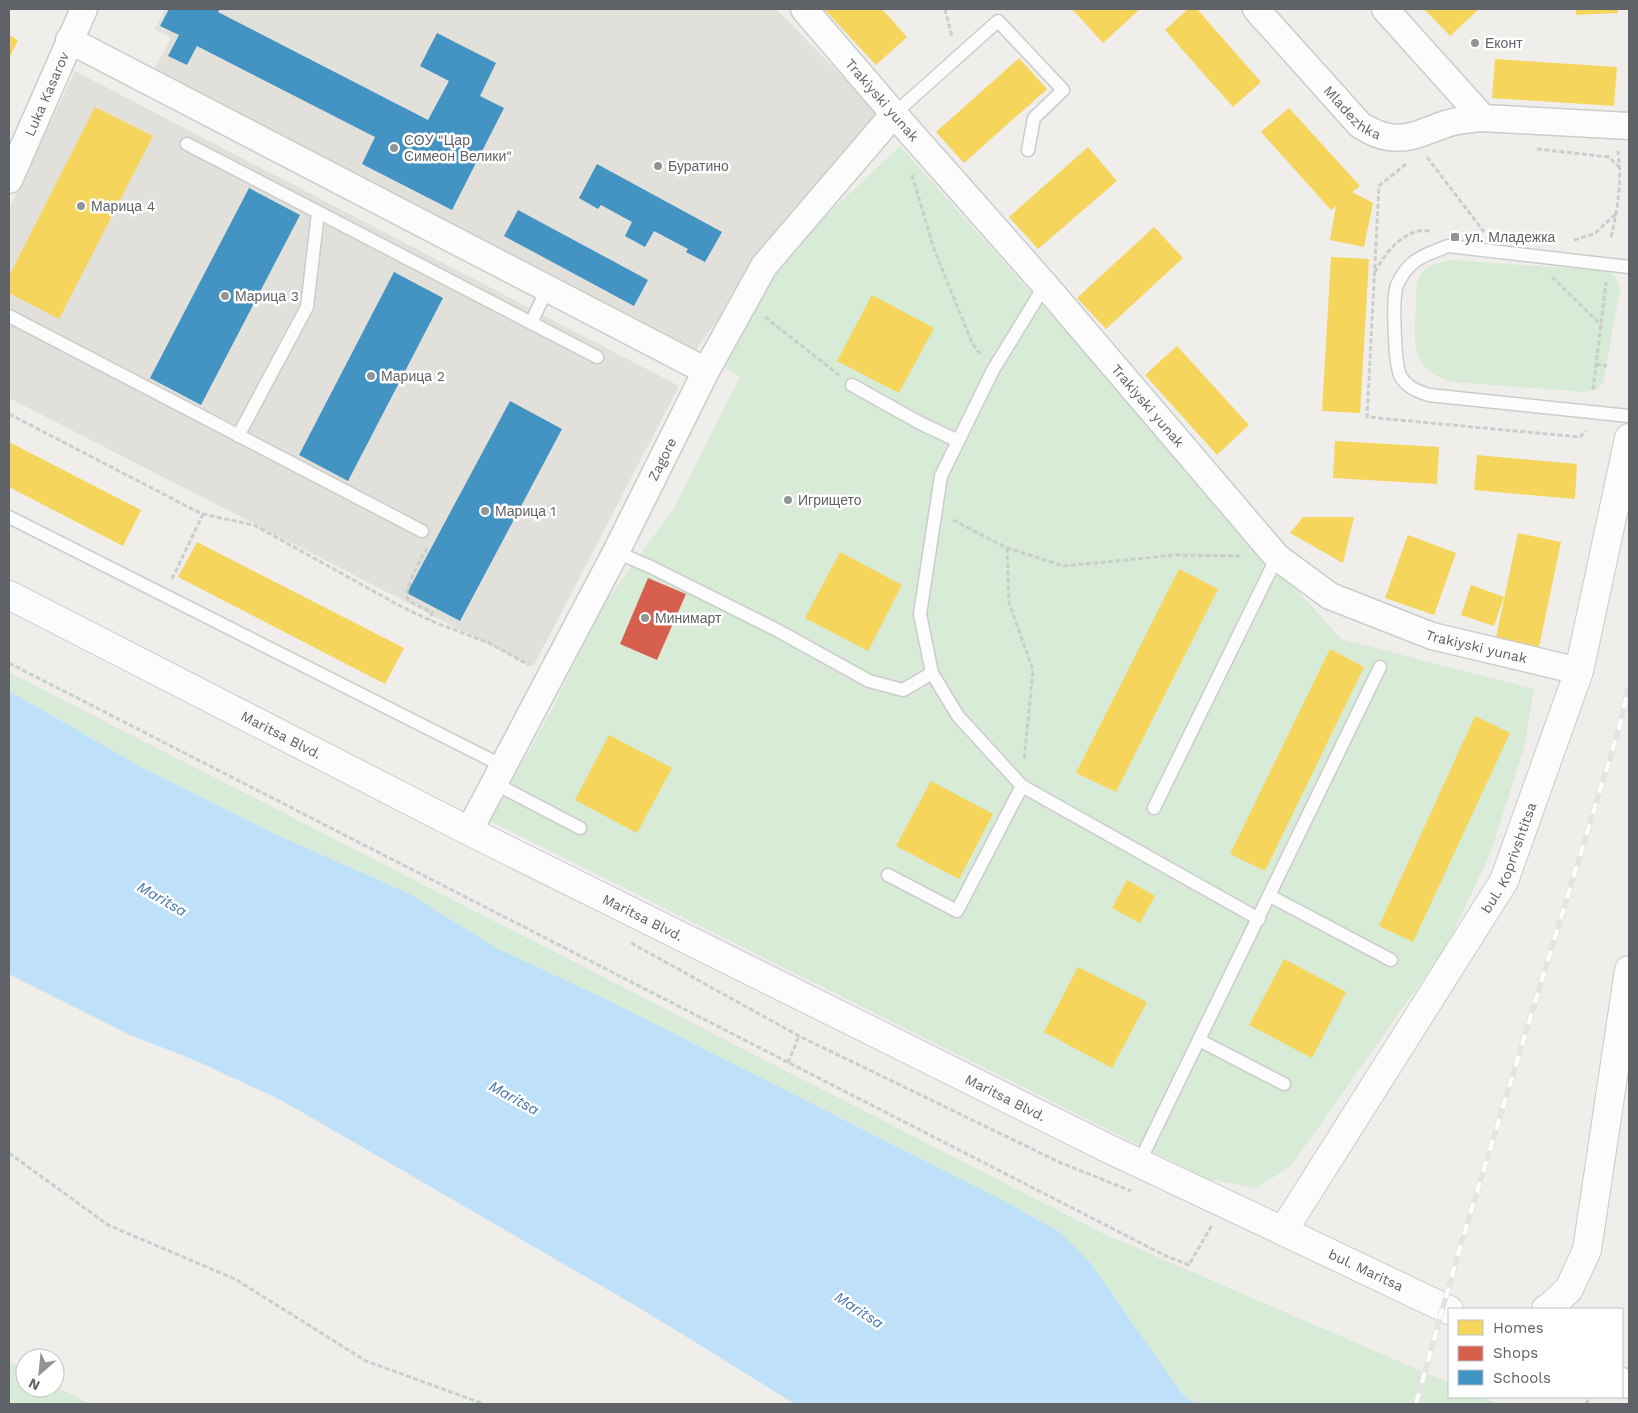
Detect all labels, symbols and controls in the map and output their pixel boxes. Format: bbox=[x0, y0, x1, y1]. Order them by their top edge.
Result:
place label: Еконт bbox=[1485, 35, 1523, 51]
marker: Еконт bbox=[1469, 37, 1481, 49]
street label: Luka Kasarov bbox=[21, 49, 73, 139]
street label: Trakiyski yunak bbox=[842, 56, 922, 144]
street label: Mladezhka bbox=[1321, 82, 1383, 143]
place label: СОУ "Цар Симеон Велики" bbox=[404, 132, 512, 164]
marker: СОУ "Цар Симеон Велики" bbox=[388, 142, 400, 154]
place label: Буратино bbox=[668, 158, 729, 174]
marker: Буратино bbox=[652, 160, 664, 172]
place label: Марица 4 bbox=[91, 198, 155, 214]
marker: Марица 4 bbox=[75, 200, 87, 212]
place label: ул. Младежка bbox=[1465, 229, 1556, 245]
marker: ул. Младежка bbox=[1449, 231, 1461, 243]
place label: Марица 3 bbox=[235, 288, 299, 304]
marker: Марица 3 bbox=[219, 290, 231, 302]
street label: Trakiyski yunak bbox=[1108, 361, 1188, 450]
place label: Марица 2 bbox=[381, 368, 445, 384]
marker: Марица 2 bbox=[365, 370, 377, 382]
street label: Zagore bbox=[645, 435, 680, 483]
place label: Игрището bbox=[798, 492, 862, 508]
marker: Игрището bbox=[782, 494, 794, 506]
place label: Марица 1 bbox=[495, 503, 556, 519]
marker: Марица 1 bbox=[479, 505, 491, 517]
place label: Минимарт bbox=[655, 610, 722, 626]
marker: Минимарт bbox=[639, 612, 651, 624]
street label: Trakiyski yunak bbox=[1423, 626, 1529, 666]
street label: Maritsa Blvd. bbox=[239, 708, 324, 762]
street label: bul. Koprivshtitsa bbox=[1478, 800, 1539, 916]
water label: Maritsa bbox=[134, 878, 190, 920]
street label: Maritsa Blvd. bbox=[600, 891, 686, 944]
street label: Maritsa Blvd. bbox=[963, 1071, 1048, 1124]
water label: Maritsa bbox=[486, 1077, 542, 1119]
street label: bul. Maritsa bbox=[1326, 1246, 1406, 1294]
water label: Maritsa bbox=[831, 1288, 887, 1332]
legend bbox=[1448, 1308, 1623, 1398]
text: Homes bbox=[1493, 1319, 1544, 1337]
text: Shops bbox=[1493, 1344, 1538, 1362]
north arrow bbox=[15, 1348, 65, 1398]
text: Schools bbox=[1493, 1369, 1551, 1387]
text: N bbox=[26, 1375, 42, 1394]

